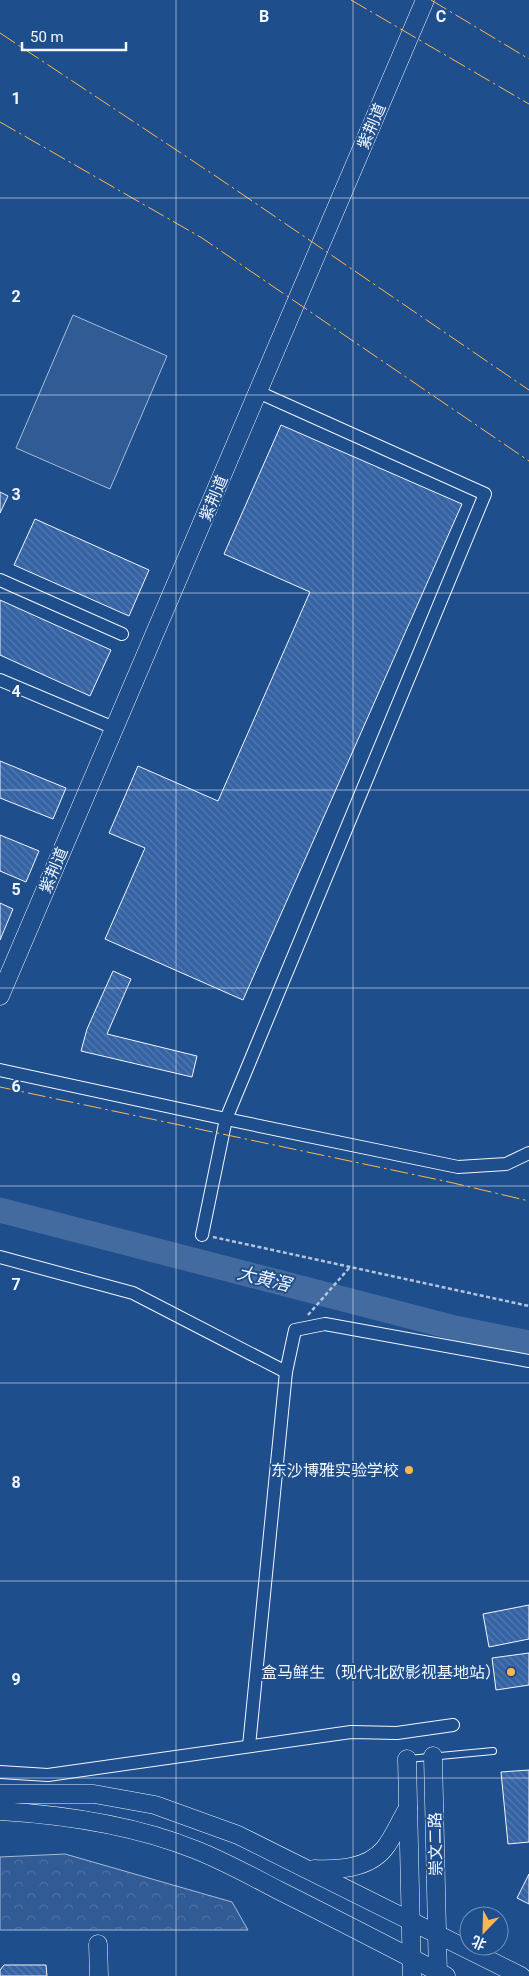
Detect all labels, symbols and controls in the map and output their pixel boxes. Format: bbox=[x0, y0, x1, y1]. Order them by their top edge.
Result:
text: B bbox=[259, 7, 269, 26]
text: C bbox=[436, 7, 446, 26]
scale bar bbox=[22, 20, 126, 52]
text: 50 m bbox=[30, 28, 64, 46]
text: 1 bbox=[11, 89, 21, 108]
street label: 紫荆道 bbox=[353, 100, 390, 152]
text: 2 bbox=[11, 287, 21, 306]
street label: 紫荆道 bbox=[195, 472, 232, 524]
text: 3 bbox=[11, 485, 21, 504]
text: 4 bbox=[11, 682, 21, 701]
street label: 紫荆道 bbox=[35, 844, 72, 896]
text: 5 bbox=[11, 880, 21, 899]
text: 6 bbox=[11, 1077, 21, 1096]
water label: 大黄滘 bbox=[235, 1262, 296, 1296]
text: 7 bbox=[11, 1275, 21, 1294]
place label: 东沙博雅实验学校 bbox=[271, 1461, 399, 1480]
marker: 东沙博雅实验学校 bbox=[403, 1464, 415, 1476]
text: 8 bbox=[11, 1473, 21, 1492]
place label: 盒马鲜生（现代北欧影视基地站） bbox=[261, 1663, 501, 1682]
marker: 盒马鲜生（现代北欧影视基地站） bbox=[505, 1666, 517, 1678]
text: 9 bbox=[11, 1670, 21, 1689]
street label: 崇文二路 bbox=[425, 1812, 446, 1876]
north arrow bbox=[459, 1906, 509, 1956]
text: 北 bbox=[469, 1933, 488, 1953]

